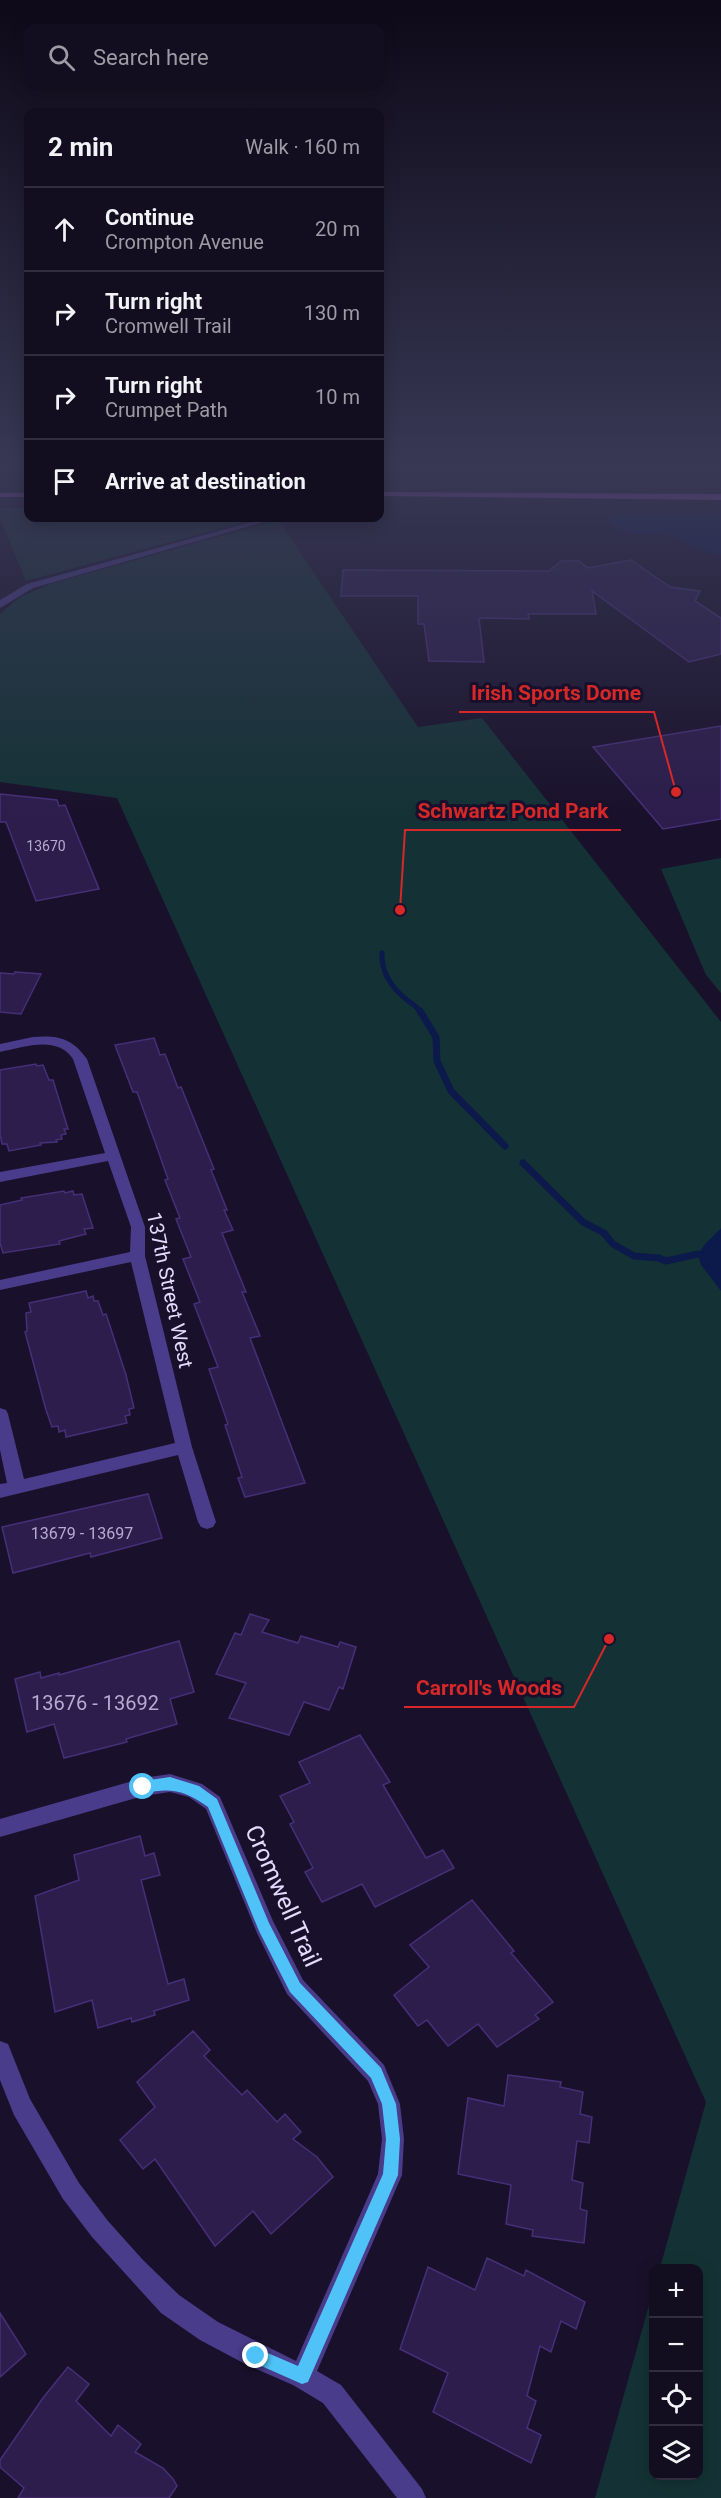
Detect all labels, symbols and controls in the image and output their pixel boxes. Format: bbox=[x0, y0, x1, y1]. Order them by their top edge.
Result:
search box bbox=[24, 24, 384, 90]
icon: search bbox=[45, 41, 78, 74]
text: Search here bbox=[93, 45, 209, 70]
text: 2 min bbox=[48, 132, 113, 162]
text: Walk · 160 m bbox=[245, 135, 360, 159]
text: Continue bbox=[105, 205, 194, 230]
icon: ahead bbox=[48, 213, 81, 246]
text: 20 m bbox=[315, 217, 360, 241]
text: Crompton Avenue bbox=[105, 230, 264, 254]
text: Turn right bbox=[105, 289, 202, 314]
icon: right bbox=[48, 297, 81, 330]
text: 130 m bbox=[304, 301, 360, 325]
text: Cromwell Trail bbox=[105, 314, 232, 338]
text: Turn right bbox=[105, 373, 202, 398]
icon: right bbox=[48, 381, 81, 414]
text: 10 m bbox=[315, 385, 360, 409]
text: Crumpet Path bbox=[105, 398, 228, 422]
icon: arrive bbox=[48, 465, 81, 498]
text: Arrive at destination bbox=[105, 469, 306, 494]
callout: Irish Sports Dome bbox=[459, 673, 654, 712]
text: Irish Sports Dome bbox=[471, 681, 641, 705]
callout: Schwartz Pond Park bbox=[405, 791, 621, 830]
text: Schwartz Pond Park bbox=[417, 799, 609, 823]
house number: 13670 bbox=[26, 838, 66, 854]
street label: 137th Street West bbox=[142, 1210, 198, 1370]
house number: 13679 - 13697 bbox=[31, 1524, 133, 1543]
callout: Carroll's Woods bbox=[404, 1668, 574, 1707]
text: Carroll's Woods bbox=[416, 1676, 562, 1700]
house number: 13676 - 13692 bbox=[31, 1691, 159, 1715]
route start bbox=[129, 1773, 155, 1799]
street label: Cromwell Trail bbox=[239, 1821, 327, 1971]
map controls bbox=[649, 2264, 703, 2480]
button: + bbox=[649, 2264, 703, 2318]
button: − bbox=[649, 2318, 703, 2372]
route end bbox=[242, 2342, 268, 2368]
button: locate bbox=[649, 2372, 703, 2426]
button: layers bbox=[649, 2426, 703, 2480]

